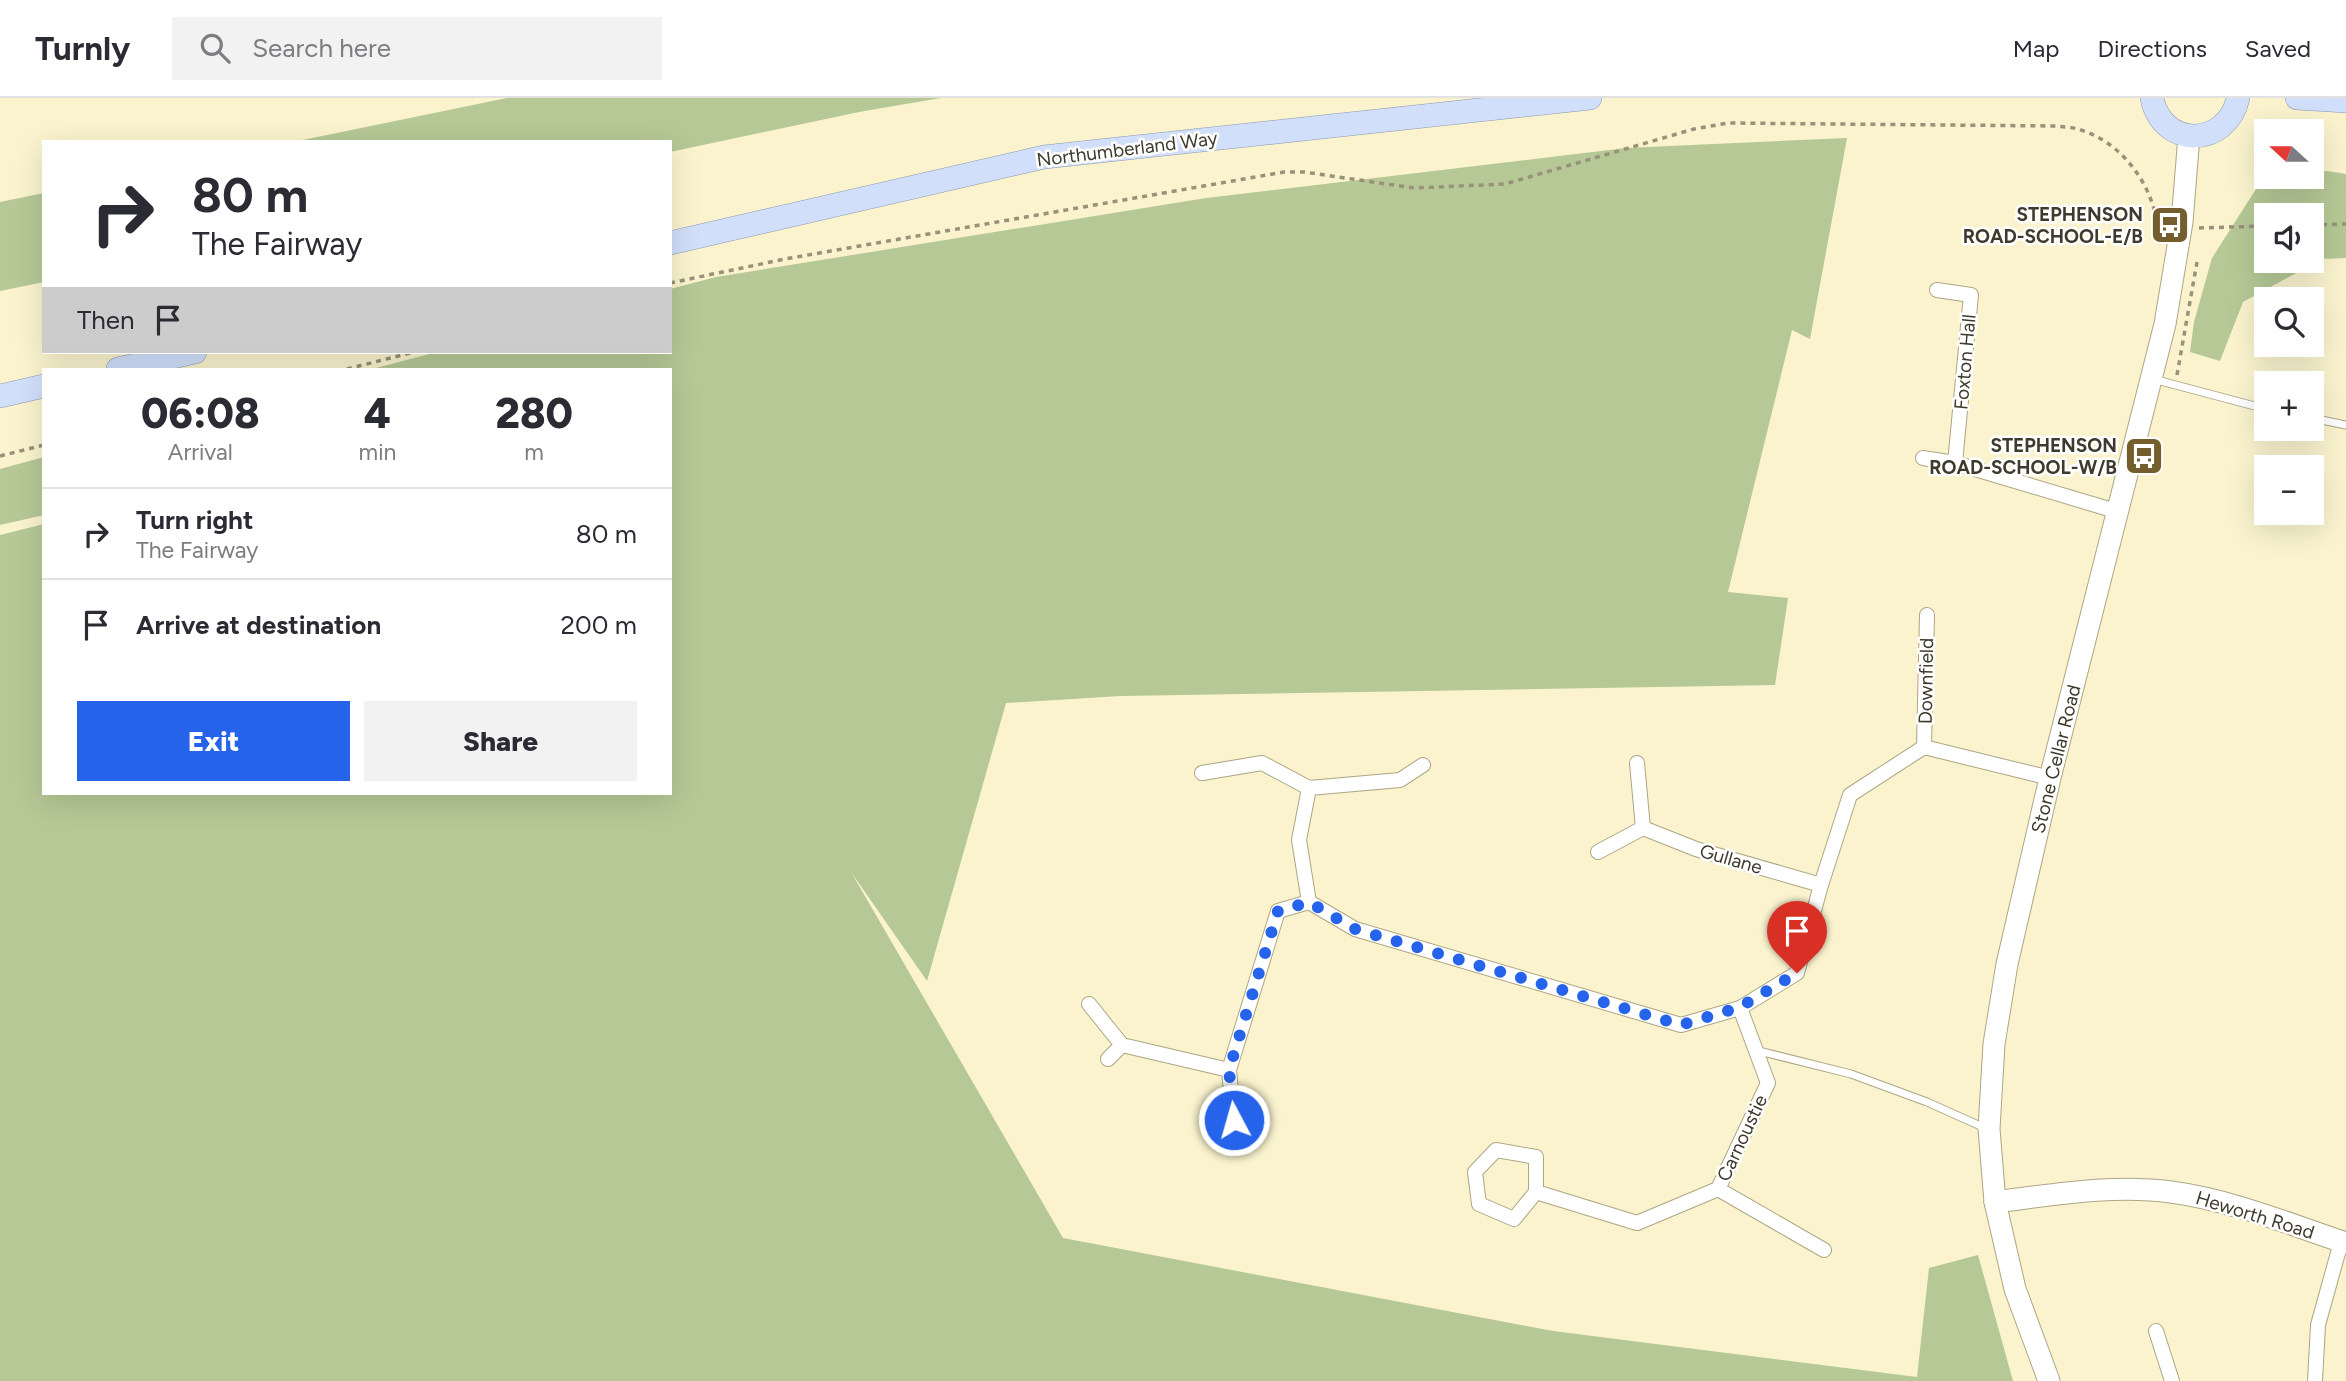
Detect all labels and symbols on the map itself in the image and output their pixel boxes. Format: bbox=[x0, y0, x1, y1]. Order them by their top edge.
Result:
north arrow bbox=[2254, 119, 2324, 189]
street label: Northumberland Way bbox=[1035, 126, 1219, 172]
place label: STEPHENSON ROAD-SCHOOL-E/B bbox=[1963, 203, 2143, 248]
bus stop icon: STEPHENSON ROAD-SCHOOL-E/B bbox=[2149, 204, 2191, 246]
street label: Foxton Hall bbox=[1949, 313, 1981, 411]
place label: STEPHENSON ROAD-SCHOOL-W/B bbox=[1929, 434, 2117, 479]
bus stop icon: STEPHENSON ROAD-SCHOOL-W/B bbox=[2123, 435, 2165, 477]
street label: Downfield bbox=[1914, 638, 1938, 724]
street label: Stone Cellar Road bbox=[2026, 682, 2086, 836]
street label: Gullane bbox=[1697, 839, 1765, 879]
pin bbox=[1767, 901, 1827, 973]
position arrow bbox=[1197, 1083, 1271, 1157]
street label: Carnoustie bbox=[1712, 1091, 1772, 1185]
street label: Heworth Road bbox=[2193, 1186, 2317, 1244]

